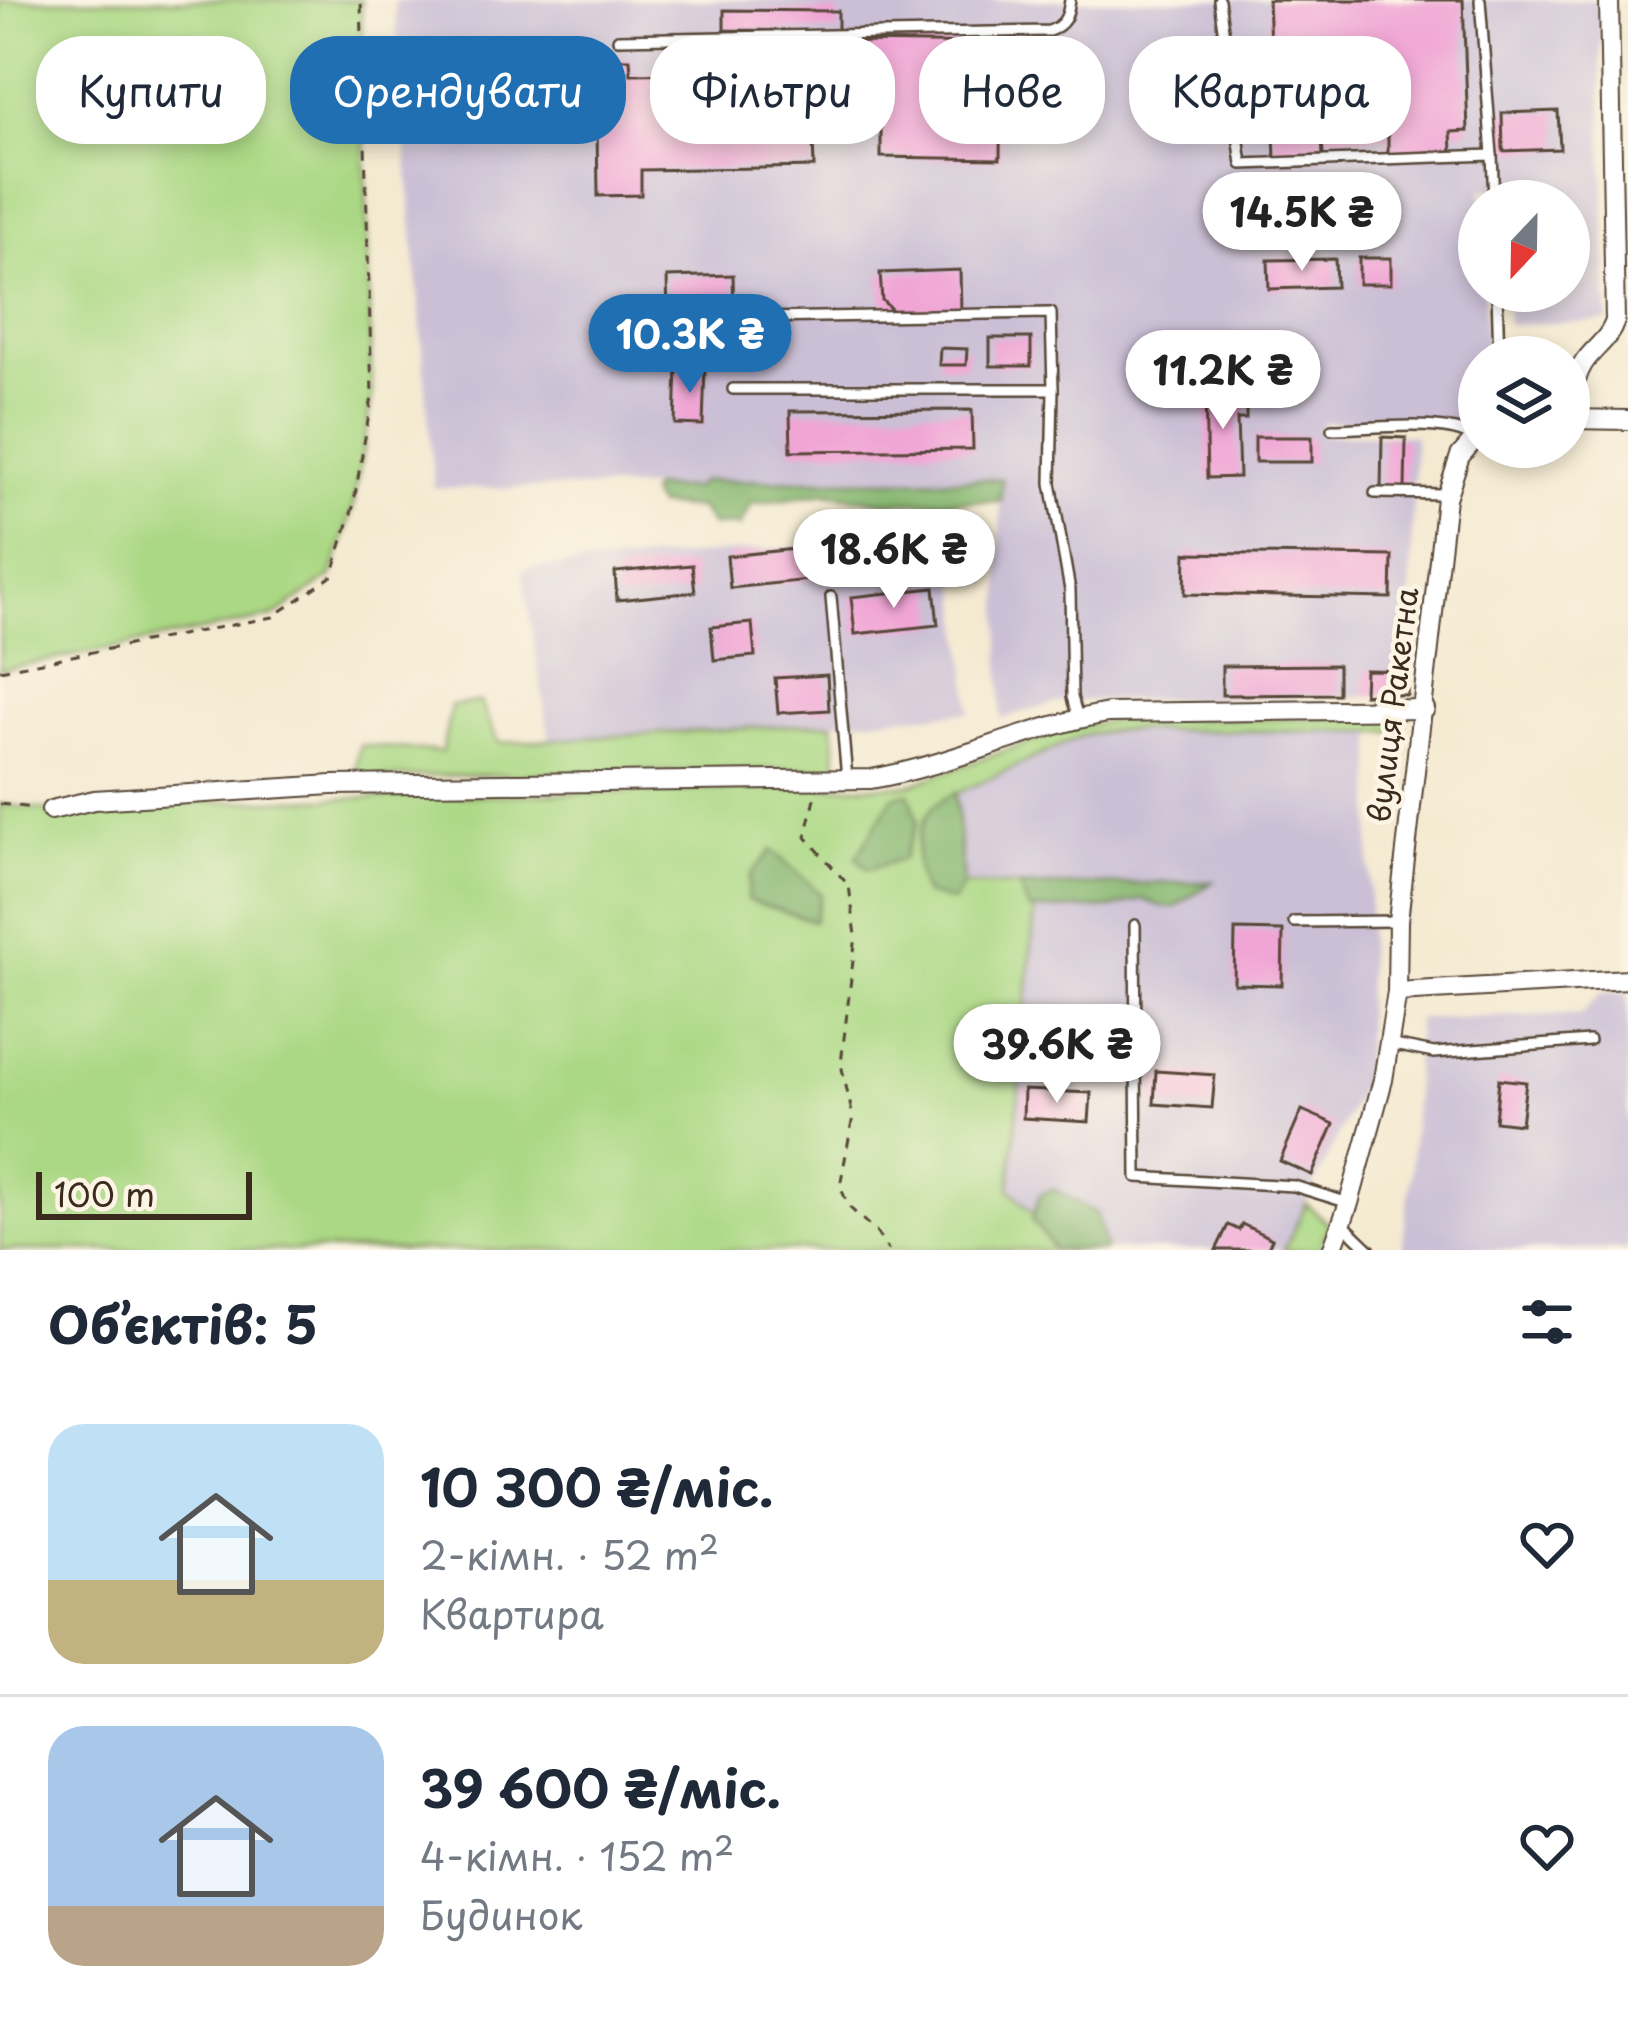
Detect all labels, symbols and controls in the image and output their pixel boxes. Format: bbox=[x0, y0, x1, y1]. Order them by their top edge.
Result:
chip: Купити bbox=[36, 36, 266, 144]
chip: Орендувати bbox=[290, 36, 626, 144]
chip: Фільтри bbox=[650, 36, 895, 144]
chip: Нове bbox=[919, 36, 1105, 144]
chip: Квартира bbox=[1129, 36, 1411, 144]
pin: 14.5K ₴ bbox=[1191, 172, 1413, 274]
north arrow bbox=[1458, 180, 1590, 312]
map controls bbox=[1458, 180, 1590, 468]
text: 14.5K ₴ bbox=[1230, 181, 1374, 240]
pin: 10.3K ₴ bbox=[579, 294, 801, 396]
text: 10.3K ₴ bbox=[615, 303, 765, 362]
pin: 11.2K ₴ bbox=[1112, 330, 1334, 432]
button: layers bbox=[1458, 336, 1590, 468]
text: 11.2K ₴ bbox=[1153, 339, 1293, 398]
pin: 18.6K ₴ bbox=[783, 509, 1005, 611]
text: 18.6K ₴ bbox=[820, 518, 968, 577]
street label: вулиця Ракетна bbox=[1355, 585, 1428, 825]
pin: 39.6K ₴ bbox=[946, 1004, 1168, 1106]
text: 39.6K ₴ bbox=[981, 1013, 1133, 1072]
scale bar bbox=[36, 1166, 252, 1219]
text: 100 m bbox=[54, 1168, 155, 1218]
text: Об’єктів: 5 bbox=[48, 1284, 318, 1361]
icon: filters bbox=[1514, 1289, 1580, 1355]
text: 10 300 ₴/міс. bbox=[420, 1447, 773, 1524]
icon: home bbox=[144, 1472, 288, 1616]
icon: heart bbox=[1514, 1511, 1580, 1577]
text: 2-кімн. · 52 m² bbox=[420, 1524, 719, 1583]
text: Квартира bbox=[420, 1583, 604, 1642]
text: 39 600 ₴/міс. bbox=[420, 1748, 781, 1825]
icon: home bbox=[144, 1774, 288, 1918]
icon: heart bbox=[1514, 1813, 1580, 1879]
text: 4-кімн. · 152 m² bbox=[420, 1825, 734, 1884]
text: Будинок bbox=[420, 1884, 583, 1943]

